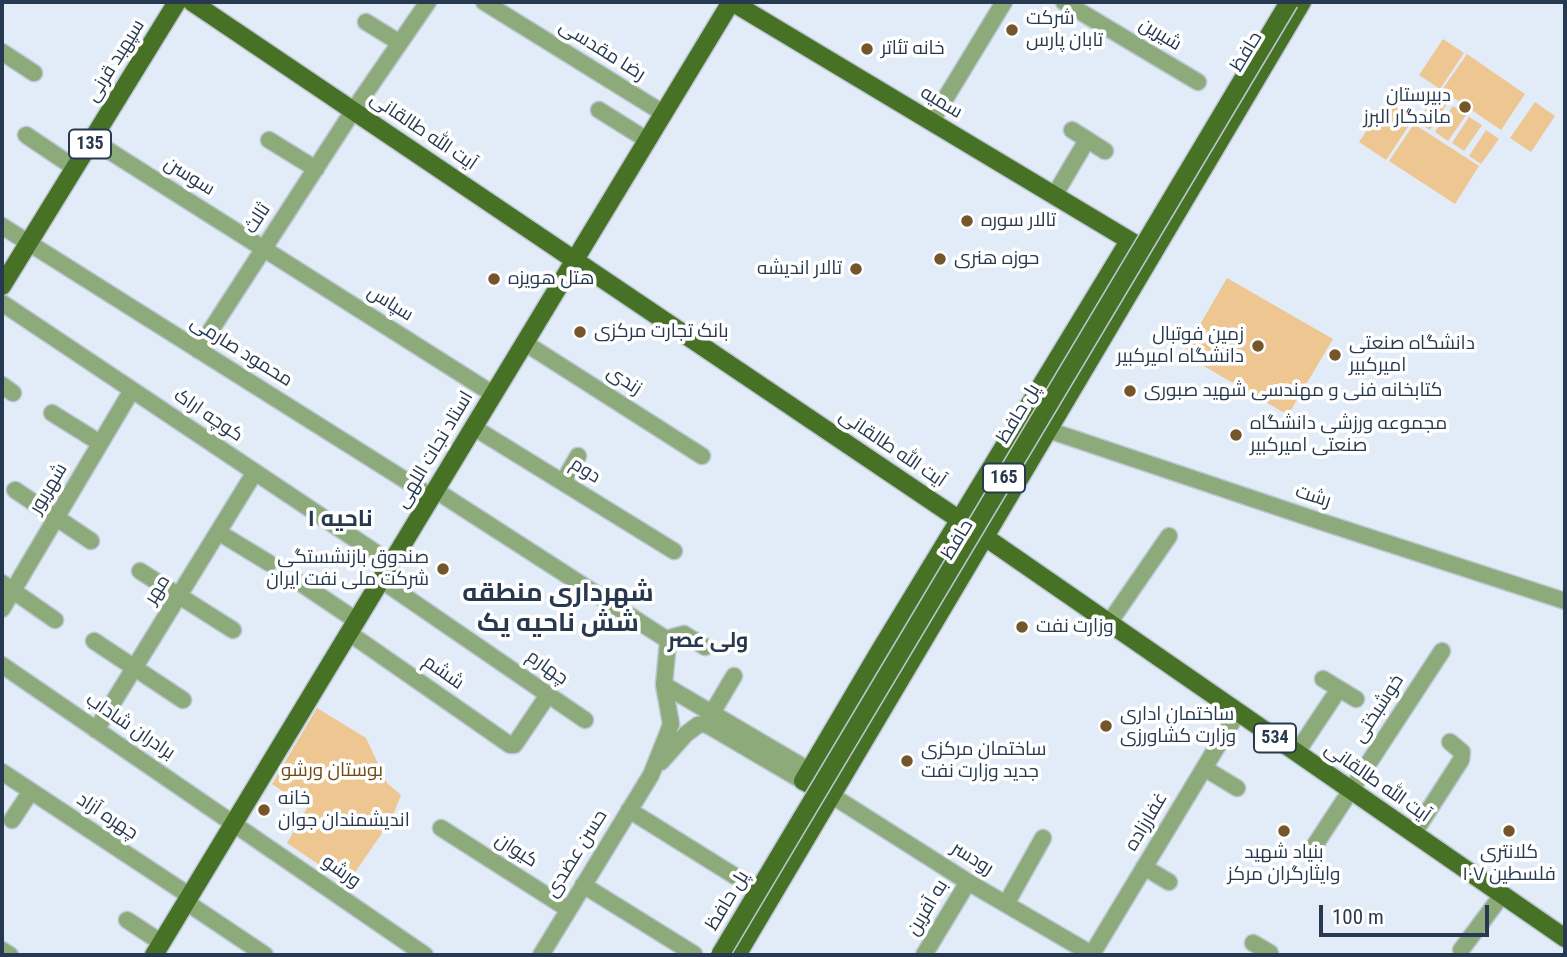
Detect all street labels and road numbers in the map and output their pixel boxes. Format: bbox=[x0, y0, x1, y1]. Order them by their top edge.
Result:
street label: شیرین bbox=[1135, 14, 1185, 56]
street label: رضا مقدسی bbox=[555, 15, 649, 87]
street label: سپهبد قرنی bbox=[82, 16, 150, 106]
street label: حافظ bbox=[1226, 28, 1268, 76]
street label: سمیه bbox=[916, 82, 966, 124]
street label: آیت الله طالقانی bbox=[365, 88, 481, 176]
road number: 135 bbox=[69, 130, 111, 159]
street label: سوسن bbox=[159, 153, 219, 201]
street label: ثالث bbox=[240, 200, 276, 238]
street label: سپاس bbox=[363, 281, 417, 327]
street label: محمود صارمی bbox=[186, 312, 296, 392]
street label: زندی bbox=[602, 361, 646, 401]
street label: پل حافظ bbox=[992, 380, 1046, 448]
street label: کوچه اراک bbox=[169, 385, 247, 447]
street label: استاد نجات اللهی bbox=[391, 387, 479, 513]
street label: آیت الله طالقانی bbox=[834, 405, 950, 493]
street label: دوم bbox=[566, 453, 604, 489]
street label: شهریور bbox=[25, 460, 73, 518]
road number: 165 bbox=[983, 464, 1025, 492]
street label: رشت bbox=[1292, 481, 1334, 513]
street label: حافظ bbox=[937, 516, 979, 564]
street label: مهر bbox=[140, 571, 176, 609]
street label: چهارم bbox=[522, 646, 572, 690]
street label: ششم bbox=[418, 651, 468, 695]
street label: خوشبختی bbox=[1349, 671, 1409, 747]
street label: برادران شاداب bbox=[81, 689, 179, 765]
road number: 534 bbox=[1254, 724, 1296, 752]
street label: آیت الله طالقانی bbox=[1320, 738, 1434, 828]
street label: چهره آزاد bbox=[72, 789, 142, 845]
street label: غفارزاده bbox=[1121, 789, 1173, 855]
street label: حسن عضدی bbox=[541, 806, 613, 902]
street label: کیوان bbox=[490, 829, 542, 873]
street label: رودسر bbox=[947, 837, 997, 881]
street label: ورشو bbox=[317, 851, 365, 893]
street label: پل حافظ bbox=[701, 867, 755, 935]
street label: به آفرین bbox=[902, 876, 954, 940]

